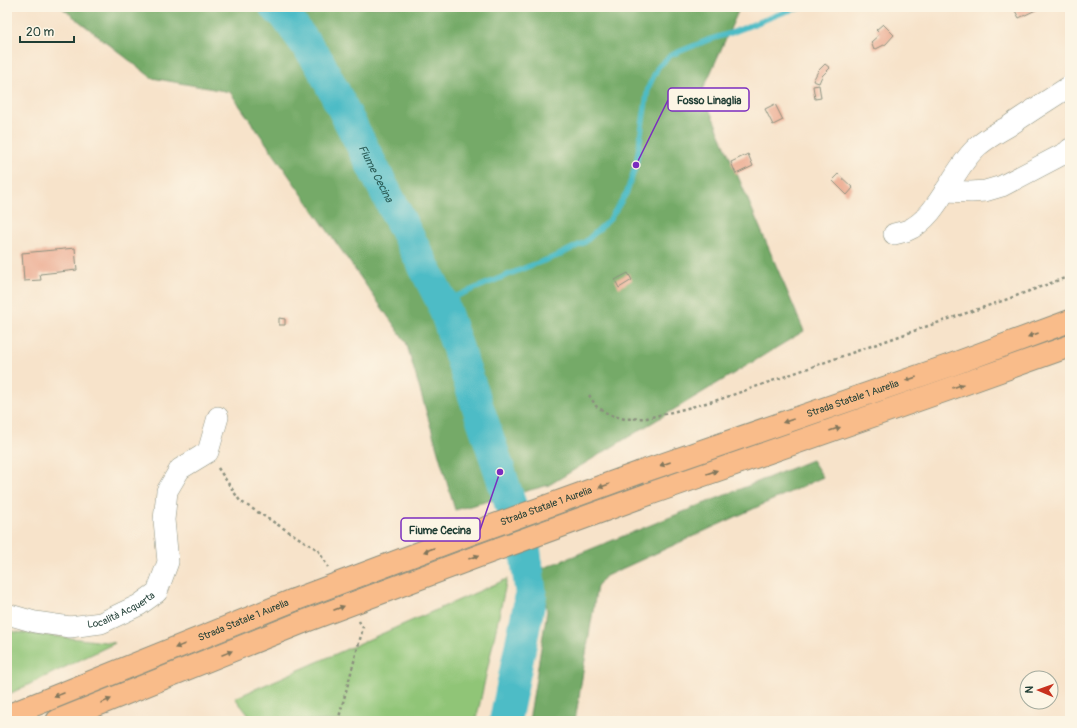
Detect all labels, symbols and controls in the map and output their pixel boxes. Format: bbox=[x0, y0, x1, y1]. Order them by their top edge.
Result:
scale bar bbox=[20, 18, 74, 44]
text: 20 m bbox=[26, 25, 55, 40]
callout: Fosso Linaglia bbox=[668, 88, 749, 111]
text: Fosso Linaglia bbox=[677, 94, 741, 107]
water label: Fiume Cecina bbox=[356, 143, 397, 205]
one-way arrow bbox=[1027, 332, 1039, 338]
one-way arrow bbox=[905, 376, 917, 382]
street label: Strada Statale 1 Aurelia bbox=[805, 377, 901, 420]
one-way arrow bbox=[952, 383, 964, 389]
one-way arrow bbox=[782, 419, 794, 425]
one-way arrow bbox=[830, 426, 842, 432]
one-way arrow bbox=[659, 461, 671, 467]
one-way arrow bbox=[707, 468, 719, 474]
one-way arrow bbox=[598, 483, 610, 489]
street label: Strada Statale 1 Aurelia bbox=[499, 484, 594, 528]
callout: Fiume Cecina bbox=[401, 518, 480, 541]
text: Fiume Cecina bbox=[409, 524, 471, 537]
one-way arrow bbox=[423, 547, 435, 553]
one-way arrow bbox=[469, 554, 481, 560]
street label: Località Acquerta bbox=[86, 589, 158, 631]
street label: Strada Statale 1 Aurelia bbox=[196, 597, 291, 644]
one-way arrow bbox=[334, 605, 346, 611]
one-way arrow bbox=[174, 644, 186, 650]
one-way arrow bbox=[221, 649, 233, 655]
north arrow bbox=[1019, 670, 1059, 710]
text: N bbox=[1023, 685, 1036, 694]
one-way arrow bbox=[54, 692, 65, 698]
one-way arrow bbox=[101, 698, 113, 704]

